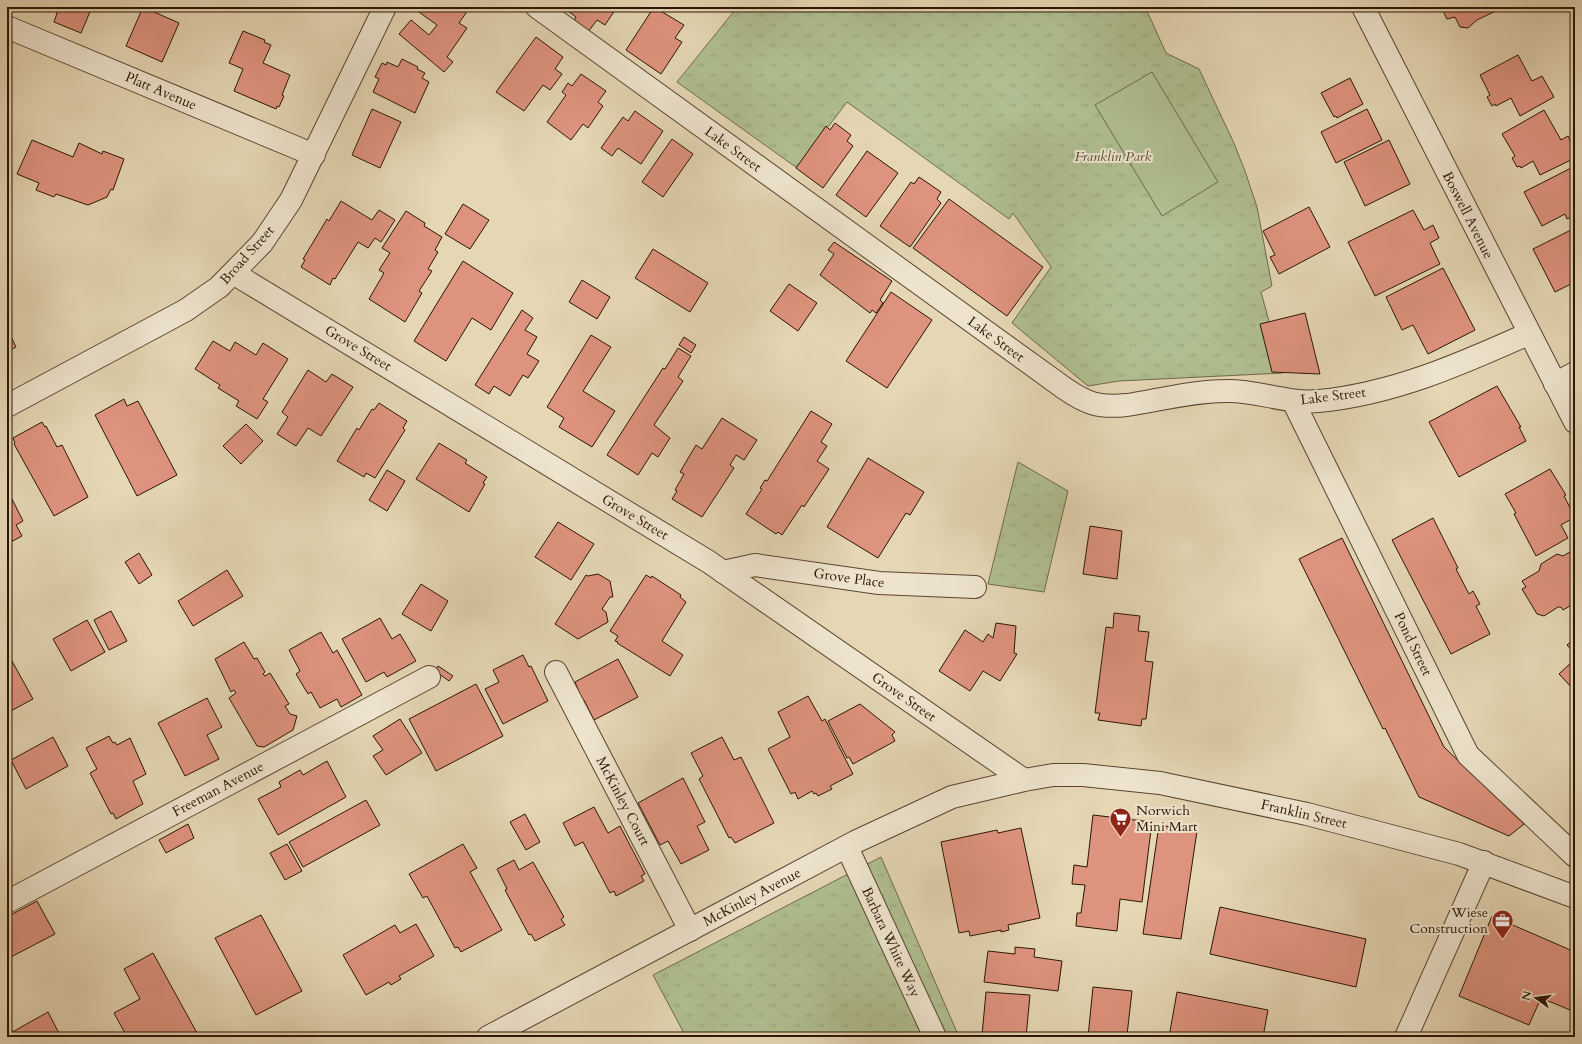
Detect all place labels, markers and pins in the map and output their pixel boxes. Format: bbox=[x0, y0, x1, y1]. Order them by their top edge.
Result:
place label: Norwich Mini Mart bbox=[1136, 801, 1198, 836]
supermarket icon: Norwich Mini Mart bbox=[1107, 805, 1133, 838]
place label: Wiese Construction bbox=[1410, 903, 1488, 938]
office icon: Wiese Construction bbox=[1490, 907, 1516, 940]

